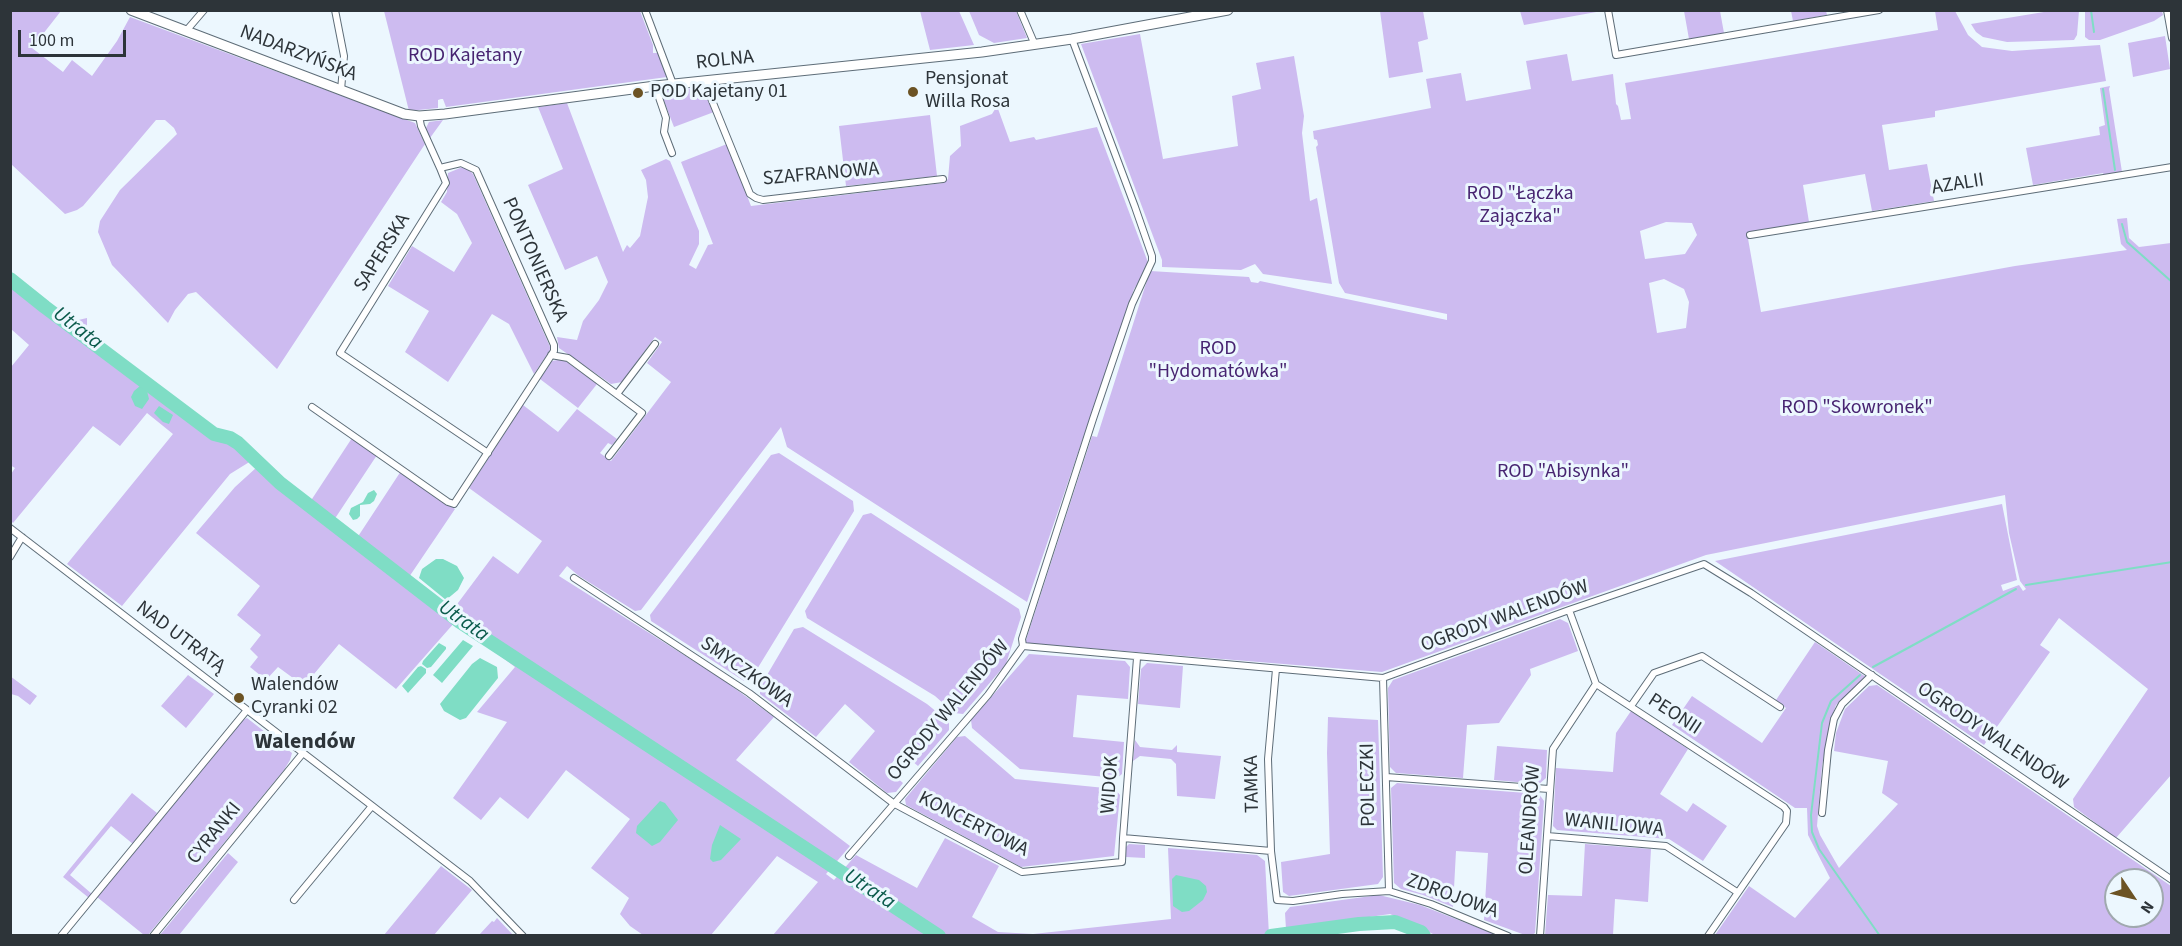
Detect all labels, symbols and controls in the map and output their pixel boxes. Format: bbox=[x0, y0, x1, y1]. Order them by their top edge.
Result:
scale bar bbox=[21, 18, 129, 56]
street label: NADARZYŃSKA bbox=[236, 21, 360, 87]
text: 100 m bbox=[29, 28, 74, 53]
park label: ROD Kajetany bbox=[408, 45, 522, 69]
street label: ROLNA bbox=[695, 46, 755, 76]
place label: Pensjonat Willa Rosa bbox=[925, 68, 1010, 115]
place label: POD Kajetany 01 bbox=[650, 81, 788, 105]
marker: Pensjonat Willa Rosa bbox=[906, 85, 920, 99]
marker: POD Kajetany 01 bbox=[631, 86, 645, 100]
street label: SZAFRANOWA bbox=[762, 158, 880, 192]
street label: AZALII bbox=[1930, 169, 1986, 201]
park label: ROD "Łączka Zajączka" bbox=[1467, 183, 1573, 230]
street label: PONTONIERSKA bbox=[496, 194, 572, 326]
street label: SAPERSKA bbox=[350, 210, 416, 296]
water label: Utrata bbox=[47, 302, 107, 356]
park label: ROD "Hydomatówka" bbox=[1148, 338, 1288, 385]
park label: ROD "Skowronek" bbox=[1781, 397, 1933, 421]
park label: ROD "Abisynka" bbox=[1497, 461, 1629, 485]
street label: OGRODY WALENDÓW bbox=[1418, 576, 1592, 658]
water label: Utrata bbox=[433, 596, 493, 648]
street label: NAD UTRATĄ bbox=[131, 597, 229, 679]
street label: SMYCZKOWA bbox=[695, 632, 797, 714]
street label: OGRODY WALENDÓW bbox=[883, 636, 1015, 786]
place label: Walendów Cyranki 02 bbox=[251, 674, 339, 721]
street label: OGRODY WALENDÓW bbox=[1912, 678, 2072, 796]
street label: PEONII bbox=[1643, 689, 1705, 741]
marker: Walendów Cyranki 02 bbox=[232, 691, 246, 705]
district label: Walendów bbox=[254, 730, 356, 756]
street label: POLECZKI bbox=[1356, 743, 1382, 827]
street label: WIDOK bbox=[1097, 755, 1125, 815]
street label: TAMKA bbox=[1240, 755, 1266, 813]
street label: OLEANDRÓW bbox=[1515, 764, 1547, 876]
street label: KONCERTOWA bbox=[914, 787, 1032, 863]
street label: CYRANKI bbox=[183, 798, 247, 870]
street label: WANILIOWA bbox=[1563, 809, 1665, 843]
water label: Utrata bbox=[839, 864, 899, 916]
north arrow bbox=[2104, 868, 2164, 928]
street label: ZDROJOWA bbox=[1403, 869, 1501, 925]
text: N bbox=[2135, 897, 2159, 918]

